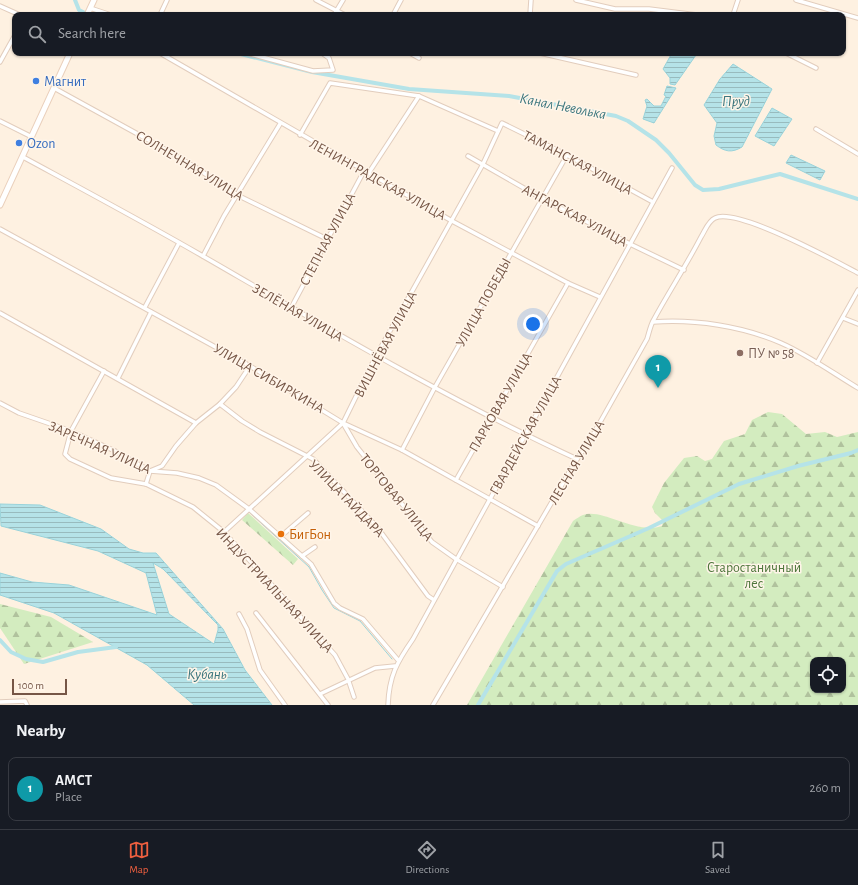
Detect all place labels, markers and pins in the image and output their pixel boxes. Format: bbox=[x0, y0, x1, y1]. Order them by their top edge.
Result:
place label: Магнит bbox=[44, 75, 87, 89]
marker: Магнит bbox=[31, 76, 41, 86]
place label: Ozon bbox=[27, 137, 55, 151]
marker: Ozon bbox=[14, 138, 24, 148]
place label: ПУ № 58 bbox=[748, 347, 795, 361]
marker: ПУ № 58 bbox=[735, 348, 745, 358]
pin: 1 bbox=[645, 355, 671, 388]
place label: БигБон bbox=[289, 528, 331, 542]
marker: БигБон bbox=[276, 529, 286, 539]

